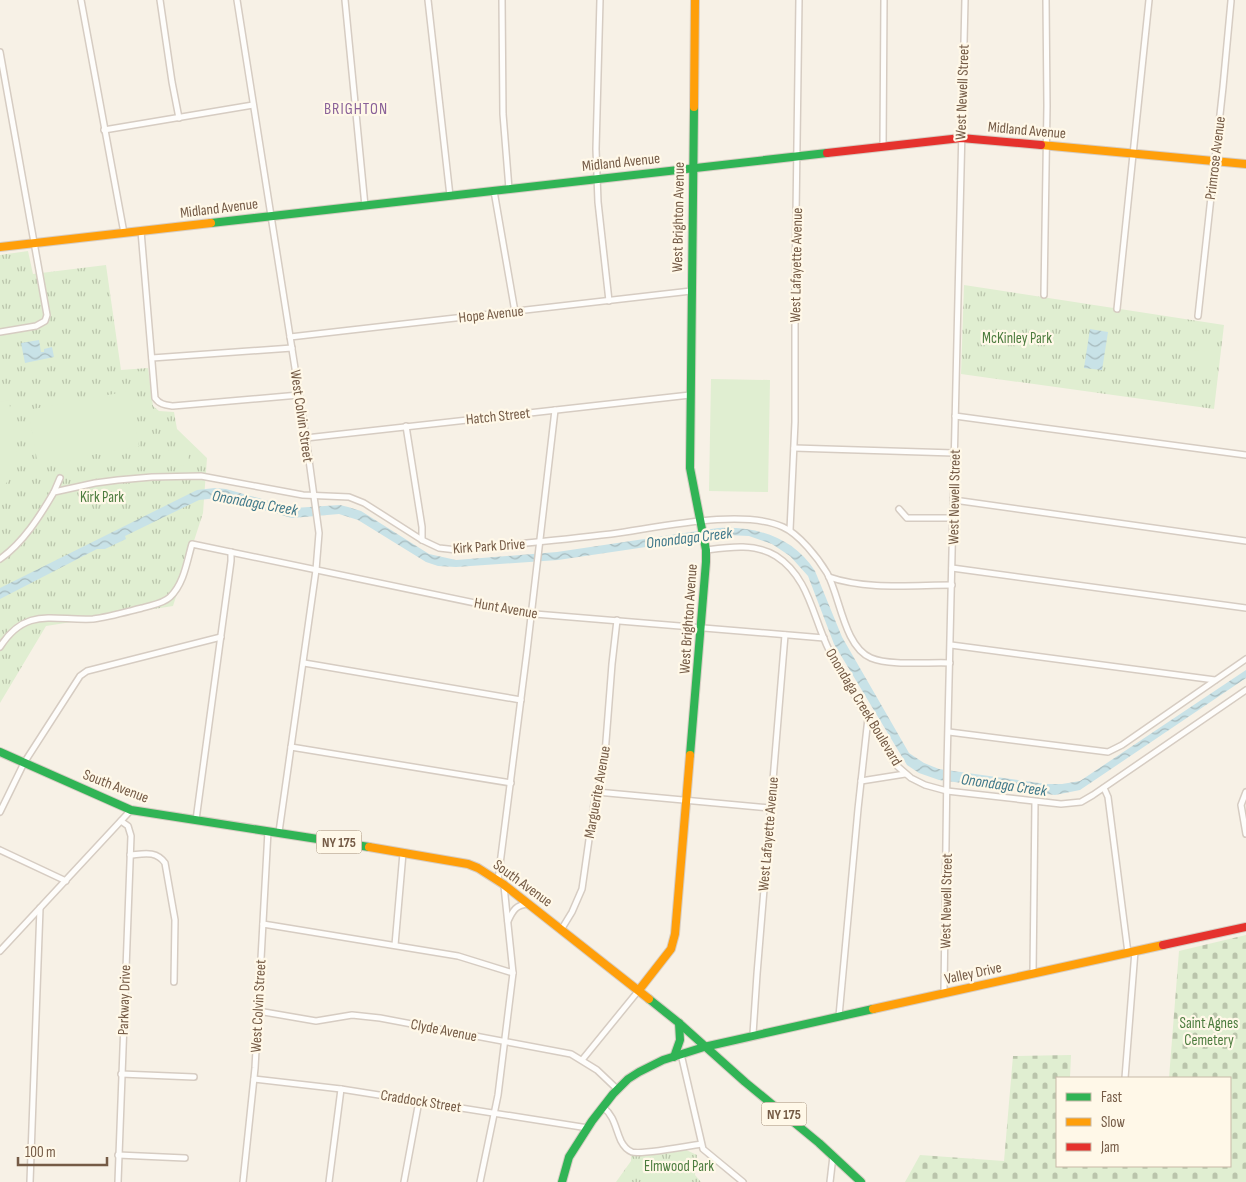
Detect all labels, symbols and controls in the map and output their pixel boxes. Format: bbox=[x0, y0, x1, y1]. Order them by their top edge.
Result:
street label: West Newell Street bbox=[951, 44, 974, 140]
district label: BRIGHTON bbox=[324, 100, 388, 119]
street label: Primrose Avenue bbox=[1201, 115, 1230, 201]
street label: Midland Avenue bbox=[987, 118, 1067, 143]
street label: Midland Avenue bbox=[581, 149, 661, 176]
street label: West Brighton Avenue bbox=[668, 162, 689, 272]
street label: Midland Avenue bbox=[179, 194, 259, 223]
street label: West Lafayette Avenue bbox=[786, 207, 807, 323]
street label: Hope Avenue bbox=[458, 302, 524, 327]
park label: McKinley Park bbox=[982, 329, 1052, 348]
street label: West Colvin Street bbox=[286, 369, 317, 464]
street label: Hatch Street bbox=[465, 404, 531, 429]
street label: West Newell Street bbox=[944, 449, 965, 545]
water label: Onondaga Creek bbox=[211, 487, 300, 521]
park label: Kirk Park bbox=[80, 488, 124, 507]
water label: Onondaga Creek bbox=[645, 524, 734, 553]
street label: Kirk Park Drive bbox=[452, 534, 526, 559]
street label: West Brighton Avenue bbox=[675, 563, 702, 675]
street label: Hunt Avenue bbox=[473, 594, 539, 623]
street label: Onondaga Creek Boulevard bbox=[821, 645, 906, 769]
street label: Marguerite Avenue bbox=[580, 744, 615, 840]
street label: South Avenue bbox=[80, 765, 151, 808]
water label: Onondaga Creek bbox=[960, 770, 1049, 801]
street label: West Lafayette Avenue bbox=[754, 776, 783, 892]
road number: NY 175 bbox=[316, 830, 362, 854]
street label: West Newell Street bbox=[936, 853, 957, 949]
street label: South Avenue bbox=[489, 855, 556, 911]
street label: Valley Drive bbox=[943, 958, 1003, 989]
street label: West Colvin Street bbox=[247, 959, 270, 1053]
street label: Parkway Drive bbox=[114, 965, 135, 1035]
park label: Saint Agnes Cemetery bbox=[1180, 1014, 1238, 1050]
street label: Clyde Avenue bbox=[409, 1015, 479, 1046]
legend bbox=[1056, 1077, 1231, 1167]
street label: Craddock Street bbox=[379, 1086, 463, 1117]
text: Fast bbox=[1101, 1088, 1123, 1107]
road number: NY 175 bbox=[762, 1102, 806, 1126]
text: Slow bbox=[1101, 1113, 1125, 1132]
scale bar bbox=[18, 1134, 106, 1166]
text: Jam bbox=[1100, 1138, 1119, 1157]
text: 100 m bbox=[25, 1143, 56, 1162]
park label: Elmwood Park bbox=[644, 1157, 714, 1176]

